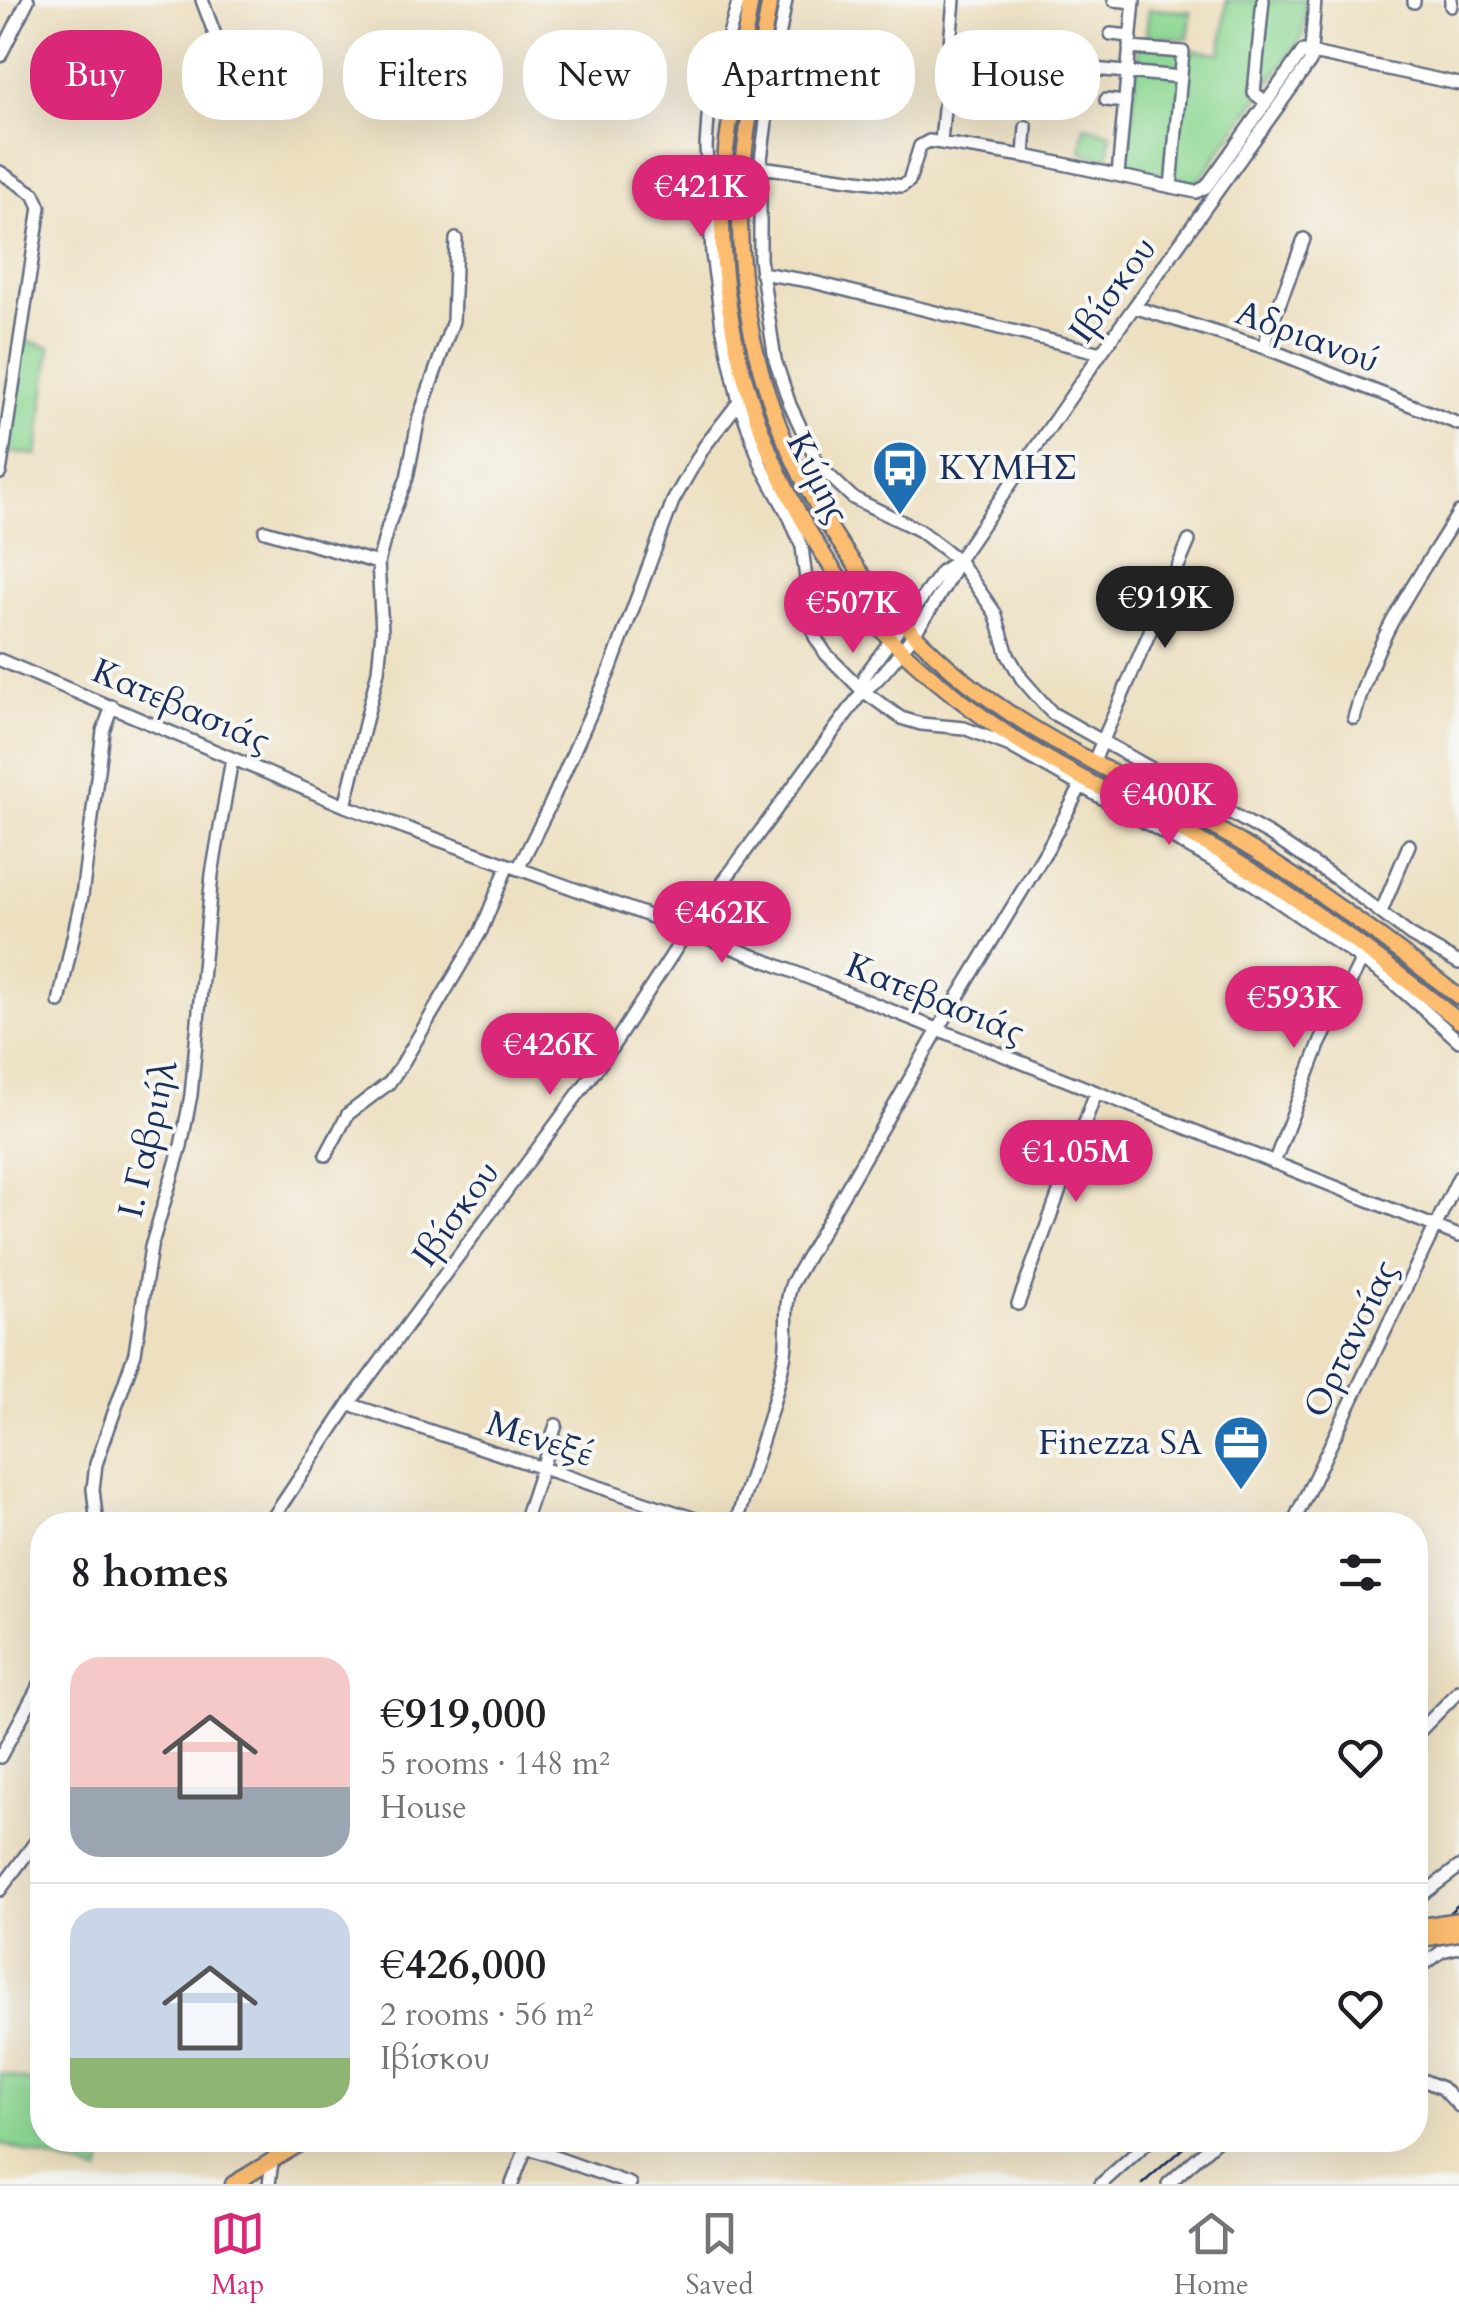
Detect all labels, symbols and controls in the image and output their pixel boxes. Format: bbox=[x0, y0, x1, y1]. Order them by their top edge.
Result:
chip: Buy bbox=[30, 30, 162, 120]
chip: Rent bbox=[182, 30, 323, 120]
chip: Filters bbox=[343, 30, 503, 120]
chip: New bbox=[523, 30, 667, 120]
chip: Apartment bbox=[687, 30, 915, 120]
chip: House bbox=[935, 30, 1100, 120]
pin: €421K bbox=[631, 155, 771, 240]
text: €421K bbox=[654, 165, 748, 209]
street label: Ιβίσκου bbox=[1058, 227, 1168, 353]
street label: Αδριανού bbox=[1229, 289, 1385, 385]
street label: Κύμης bbox=[775, 424, 861, 532]
bus stop icon: ΚΥΜΗΣ bbox=[870, 438, 930, 517]
place label: ΚΥΜΗΣ bbox=[939, 444, 1077, 492]
pin: €919K bbox=[1095, 566, 1235, 651]
pin: €507K bbox=[783, 571, 923, 656]
text: €919K bbox=[1118, 576, 1212, 620]
text: €507K bbox=[806, 581, 900, 625]
street label: Κατεβασιάς bbox=[85, 647, 277, 765]
pin: €400K bbox=[1099, 763, 1239, 848]
text: €400K bbox=[1122, 773, 1216, 817]
pin: €462K bbox=[652, 881, 792, 966]
text: €462K bbox=[675, 891, 769, 935]
street label: Κατεβασιάς bbox=[839, 941, 1031, 1057]
pin: €593K bbox=[1224, 966, 1364, 1051]
text: €593K bbox=[1247, 976, 1341, 1020]
pin: €426K bbox=[480, 1013, 620, 1098]
text: €426K bbox=[503, 1023, 597, 1067]
street label: Ι. Γαβριήλ bbox=[107, 1054, 190, 1222]
pin: €1.05M bbox=[995, 1120, 1157, 1205]
text: €1.05M bbox=[1022, 1130, 1130, 1174]
street label: Ιβίσκου bbox=[401, 1151, 511, 1277]
street label: Ορτανσίας bbox=[1292, 1252, 1410, 1426]
street label: Μενεξέ bbox=[481, 1399, 599, 1479]
office icon: Finezza SA bbox=[1211, 1413, 1271, 1492]
place label: Finezza SA bbox=[1038, 1419, 1202, 1467]
text: 8 homes bbox=[70, 1544, 228, 1601]
icon: filters bbox=[1333, 1545, 1388, 1600]
text: €919,000 bbox=[380, 1685, 546, 1742]
icon: home bbox=[150, 1697, 270, 1817]
icon: heart bbox=[1333, 1730, 1388, 1785]
text: 5 rooms · 148 m² bbox=[380, 1742, 610, 1786]
text: House bbox=[380, 1786, 467, 1830]
text: €426,000 bbox=[380, 1936, 546, 1993]
icon: home bbox=[150, 1948, 270, 2068]
icon: heart bbox=[1333, 1981, 1388, 2036]
text: 2 rooms · 56 m² bbox=[380, 1993, 593, 2037]
text: Ιβίσκου bbox=[380, 2037, 490, 2081]
tab: Map bbox=[210, 2206, 265, 2304]
tab: Saved bbox=[686, 2206, 753, 2304]
tab: Home bbox=[1174, 2206, 1249, 2304]

